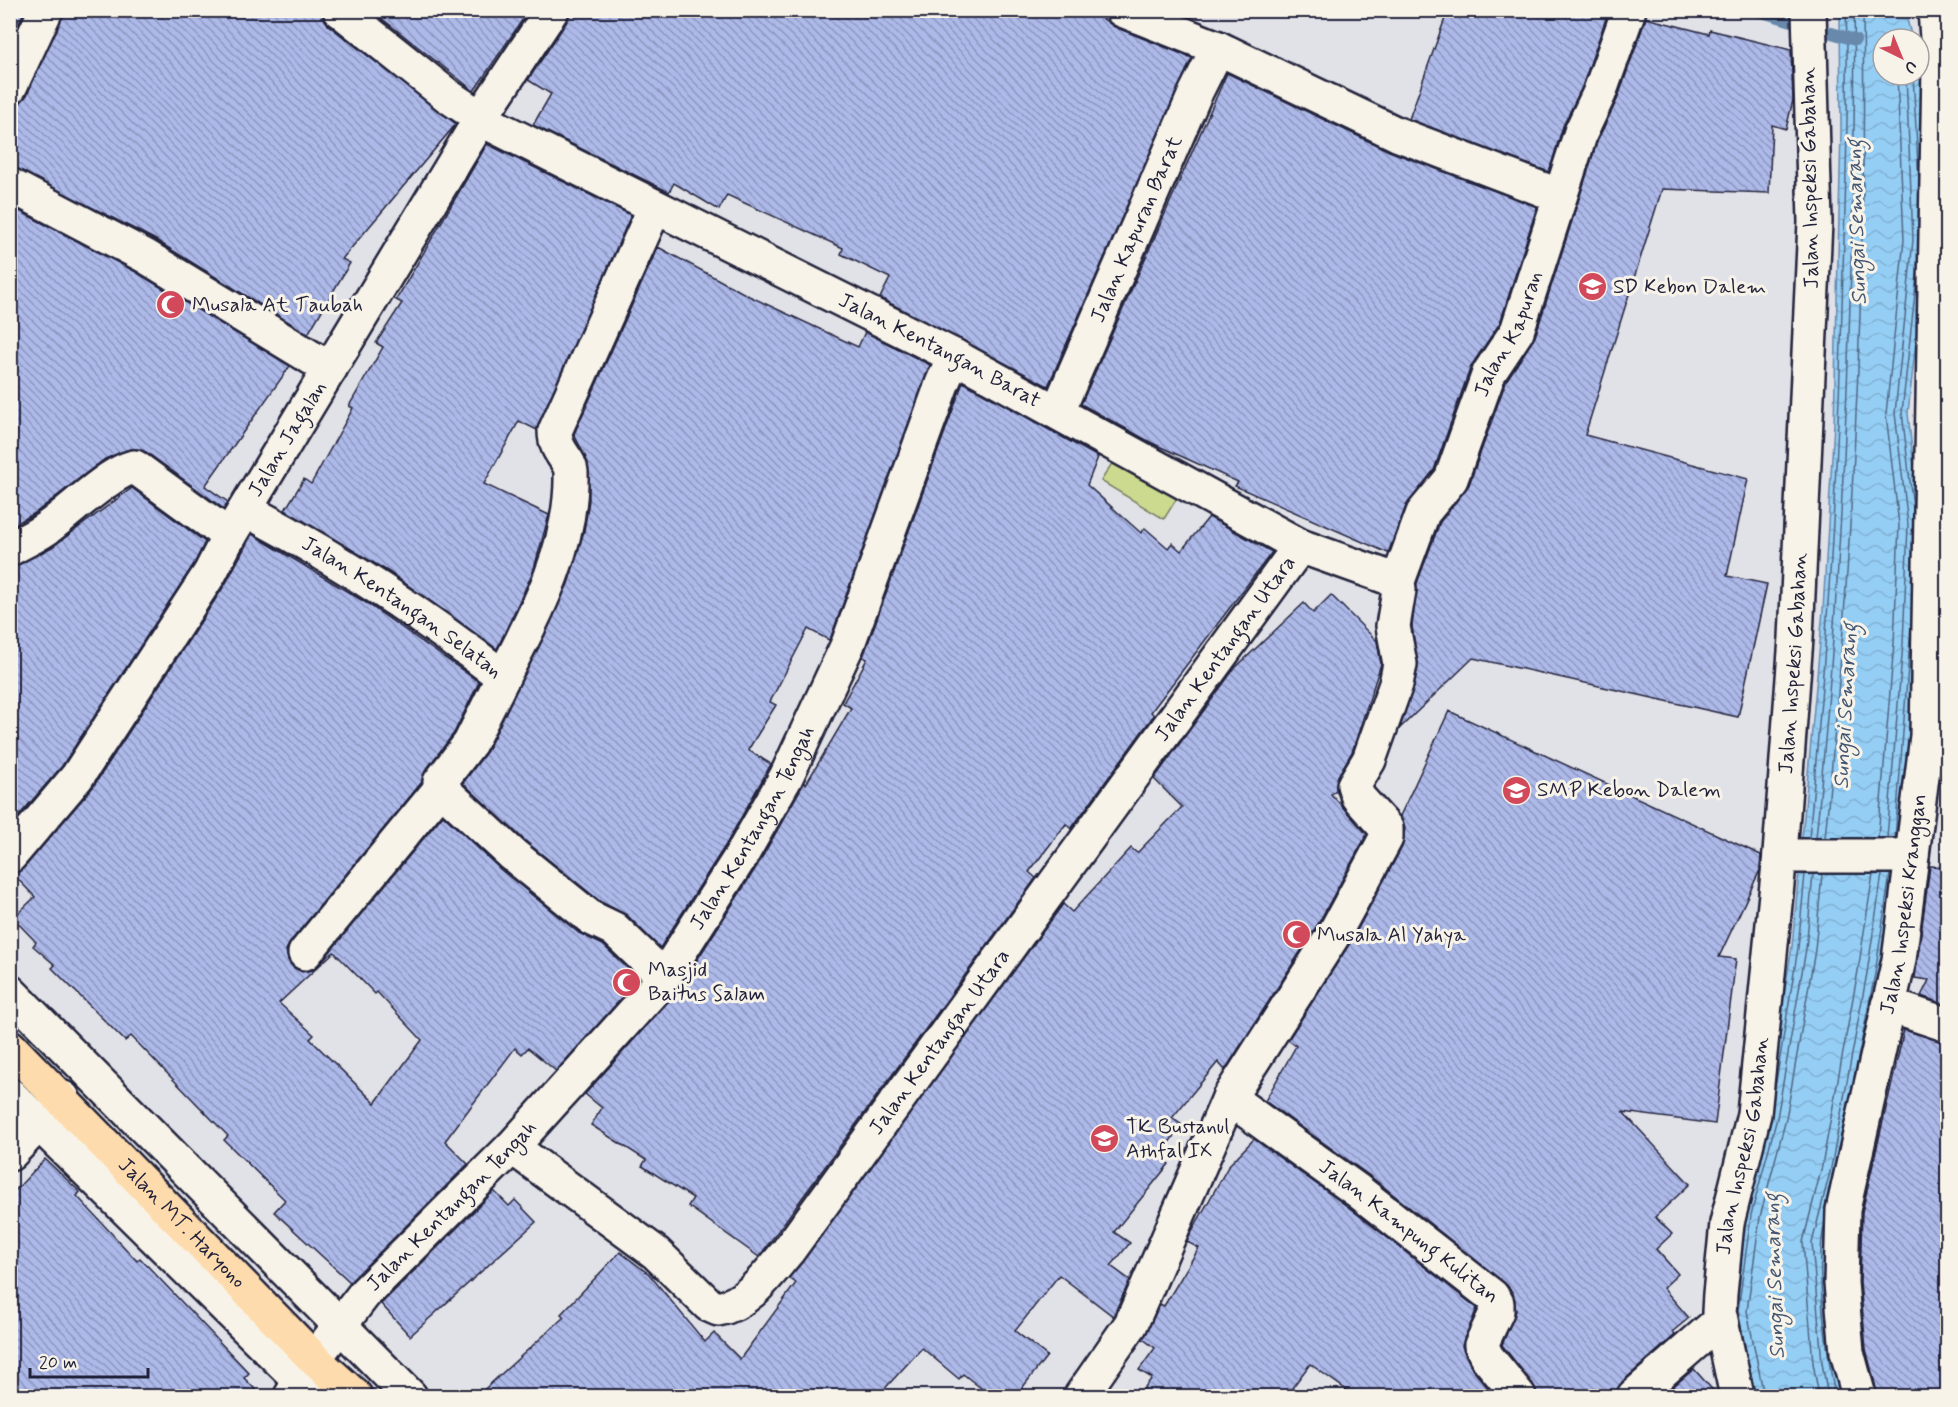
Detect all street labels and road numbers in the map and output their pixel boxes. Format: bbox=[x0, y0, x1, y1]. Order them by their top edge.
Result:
street label: Jalan Inspeksi Gabahan bbox=[1794, 66, 1826, 289]
street label: Jalan Kapuran Barat bbox=[1084, 131, 1189, 327]
street label: Jalan Kapuran bbox=[1468, 267, 1549, 401]
street label: Jalan Kentangan Barat bbox=[834, 286, 1046, 415]
street label: Jalan Jagalan bbox=[242, 376, 333, 502]
street label: Jalan Kentangan Selatan bbox=[296, 530, 508, 685]
street label: Jalan Kentangan Utara bbox=[1148, 550, 1302, 748]
street label: Jalan Inspeksi Gabahan bbox=[1772, 551, 1814, 775]
street label: Jalan Kentangan Tengah bbox=[683, 721, 822, 935]
street label: Jalan Inspeksi Kranggan bbox=[1873, 792, 1934, 1017]
street label: Jalan Kentangan Utara bbox=[863, 943, 1017, 1141]
street label: Jalan Inspeksi Gabahan bbox=[1710, 1035, 1776, 1256]
street label: Jalan Kentangan Tengah bbox=[360, 1114, 543, 1298]
street label: Jalan MT. Haryono bbox=[111, 1152, 252, 1295]
street label: Jalan Kampung Kulitan bbox=[1313, 1153, 1505, 1310]

